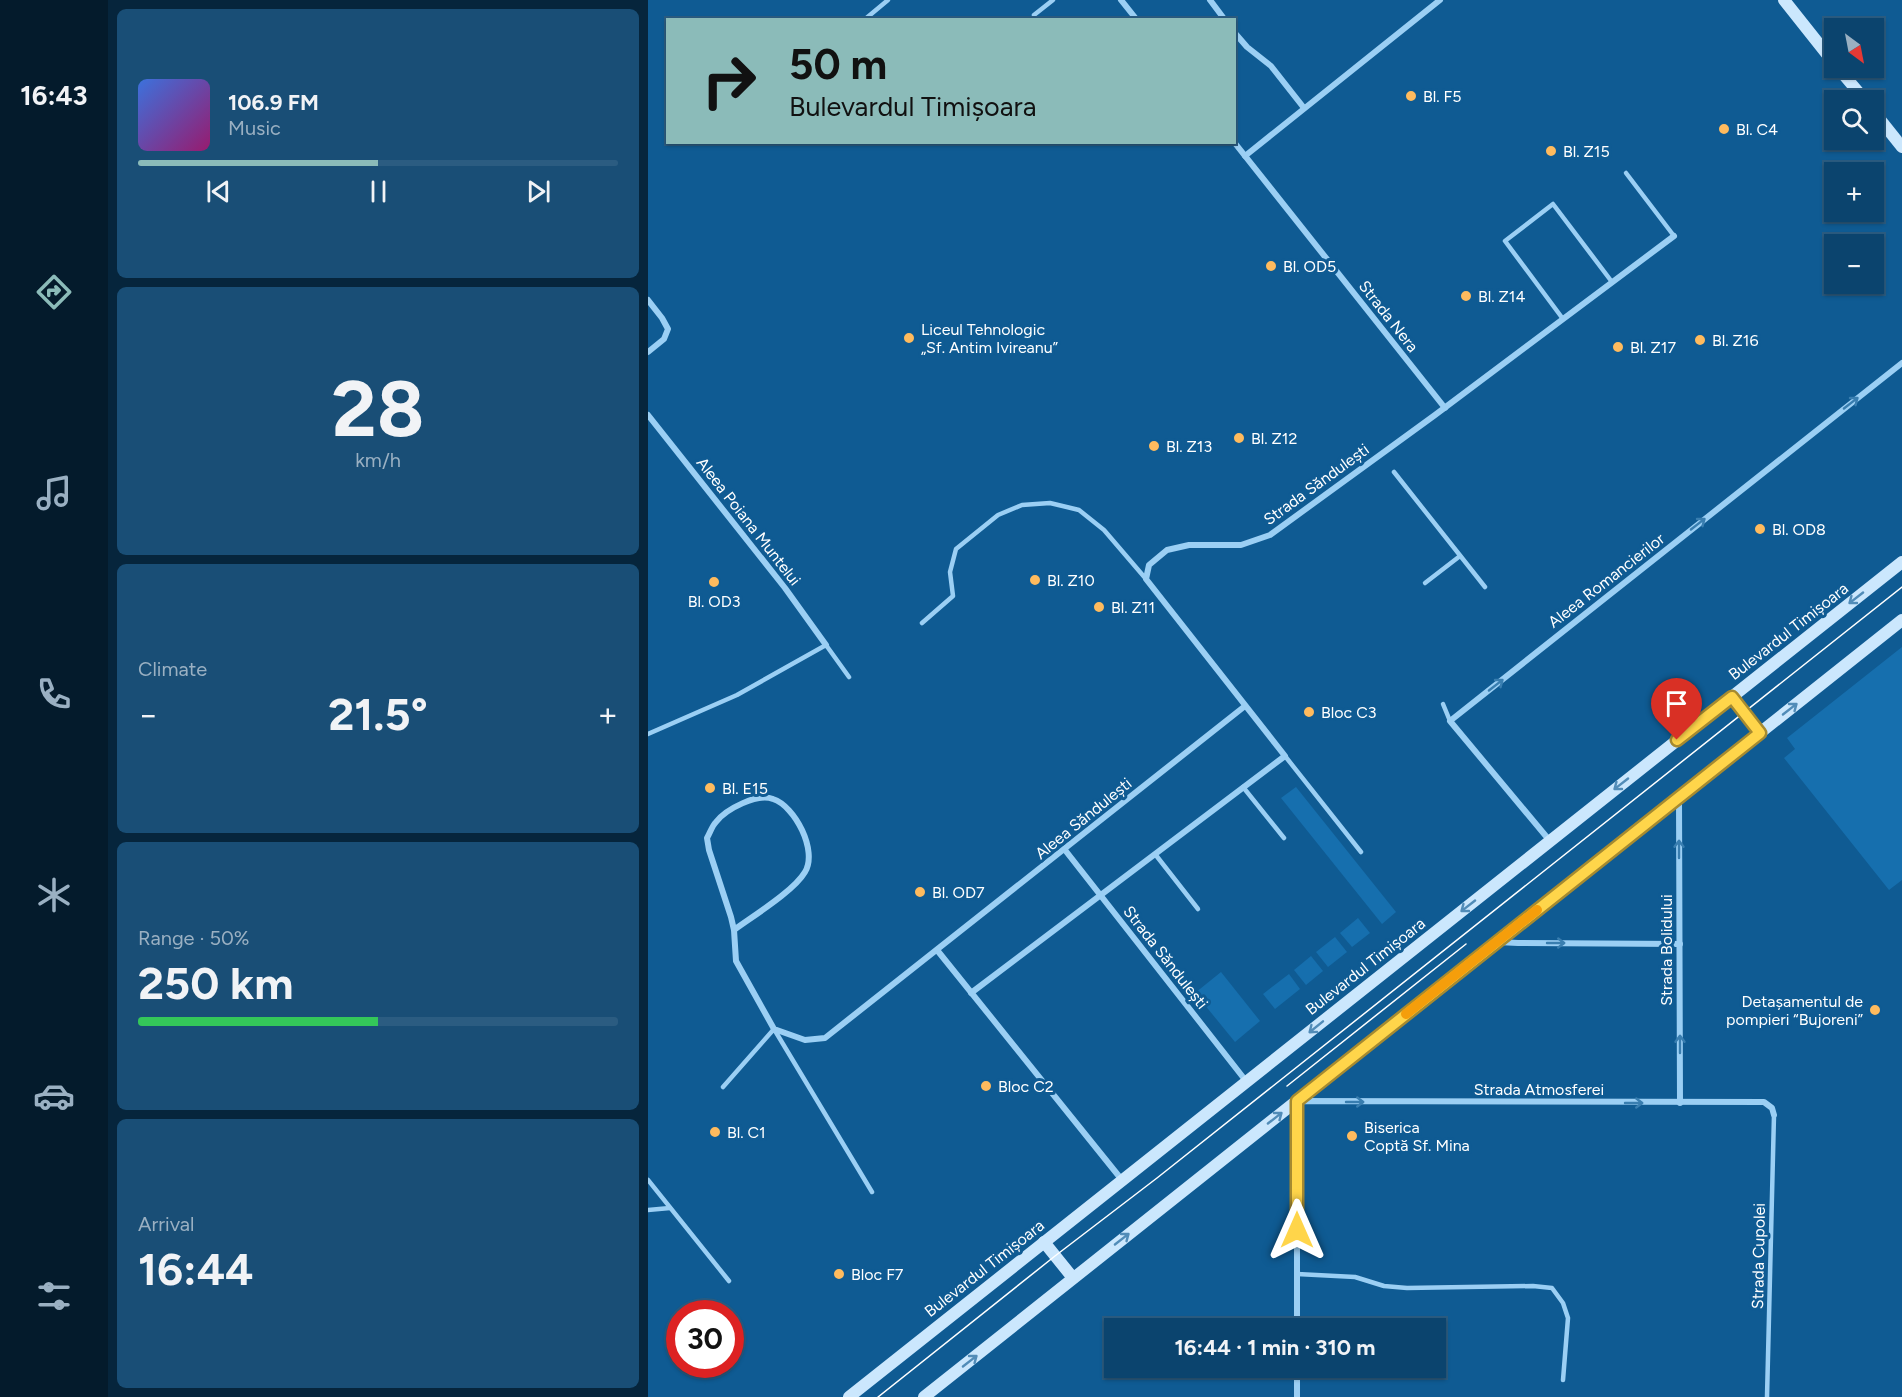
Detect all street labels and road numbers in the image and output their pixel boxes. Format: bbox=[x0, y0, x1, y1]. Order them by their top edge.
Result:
street label: Strada Nera bbox=[1355, 277, 1422, 356]
street label: Strada Săndulești bbox=[1260, 440, 1373, 529]
street label: Aleea Poiana Muntelui bbox=[693, 453, 805, 589]
street label: Aleea Romancierilor bbox=[1544, 529, 1669, 632]
street label: Bulevardul Timișoara bbox=[1725, 579, 1852, 684]
street label: Aleea Săndulești bbox=[1031, 774, 1135, 863]
street label: Strada Bolidului bbox=[1657, 894, 1676, 1006]
street label: Strada Săndulești bbox=[1119, 902, 1212, 1013]
street label: Bulevardul Timișoara bbox=[1302, 914, 1429, 1019]
street label: Strada Atmosferei bbox=[1474, 1080, 1604, 1099]
street label: Strada Cupolei bbox=[1748, 1203, 1769, 1309]
street label: Bulevardul Timișoara bbox=[921, 1216, 1048, 1321]

